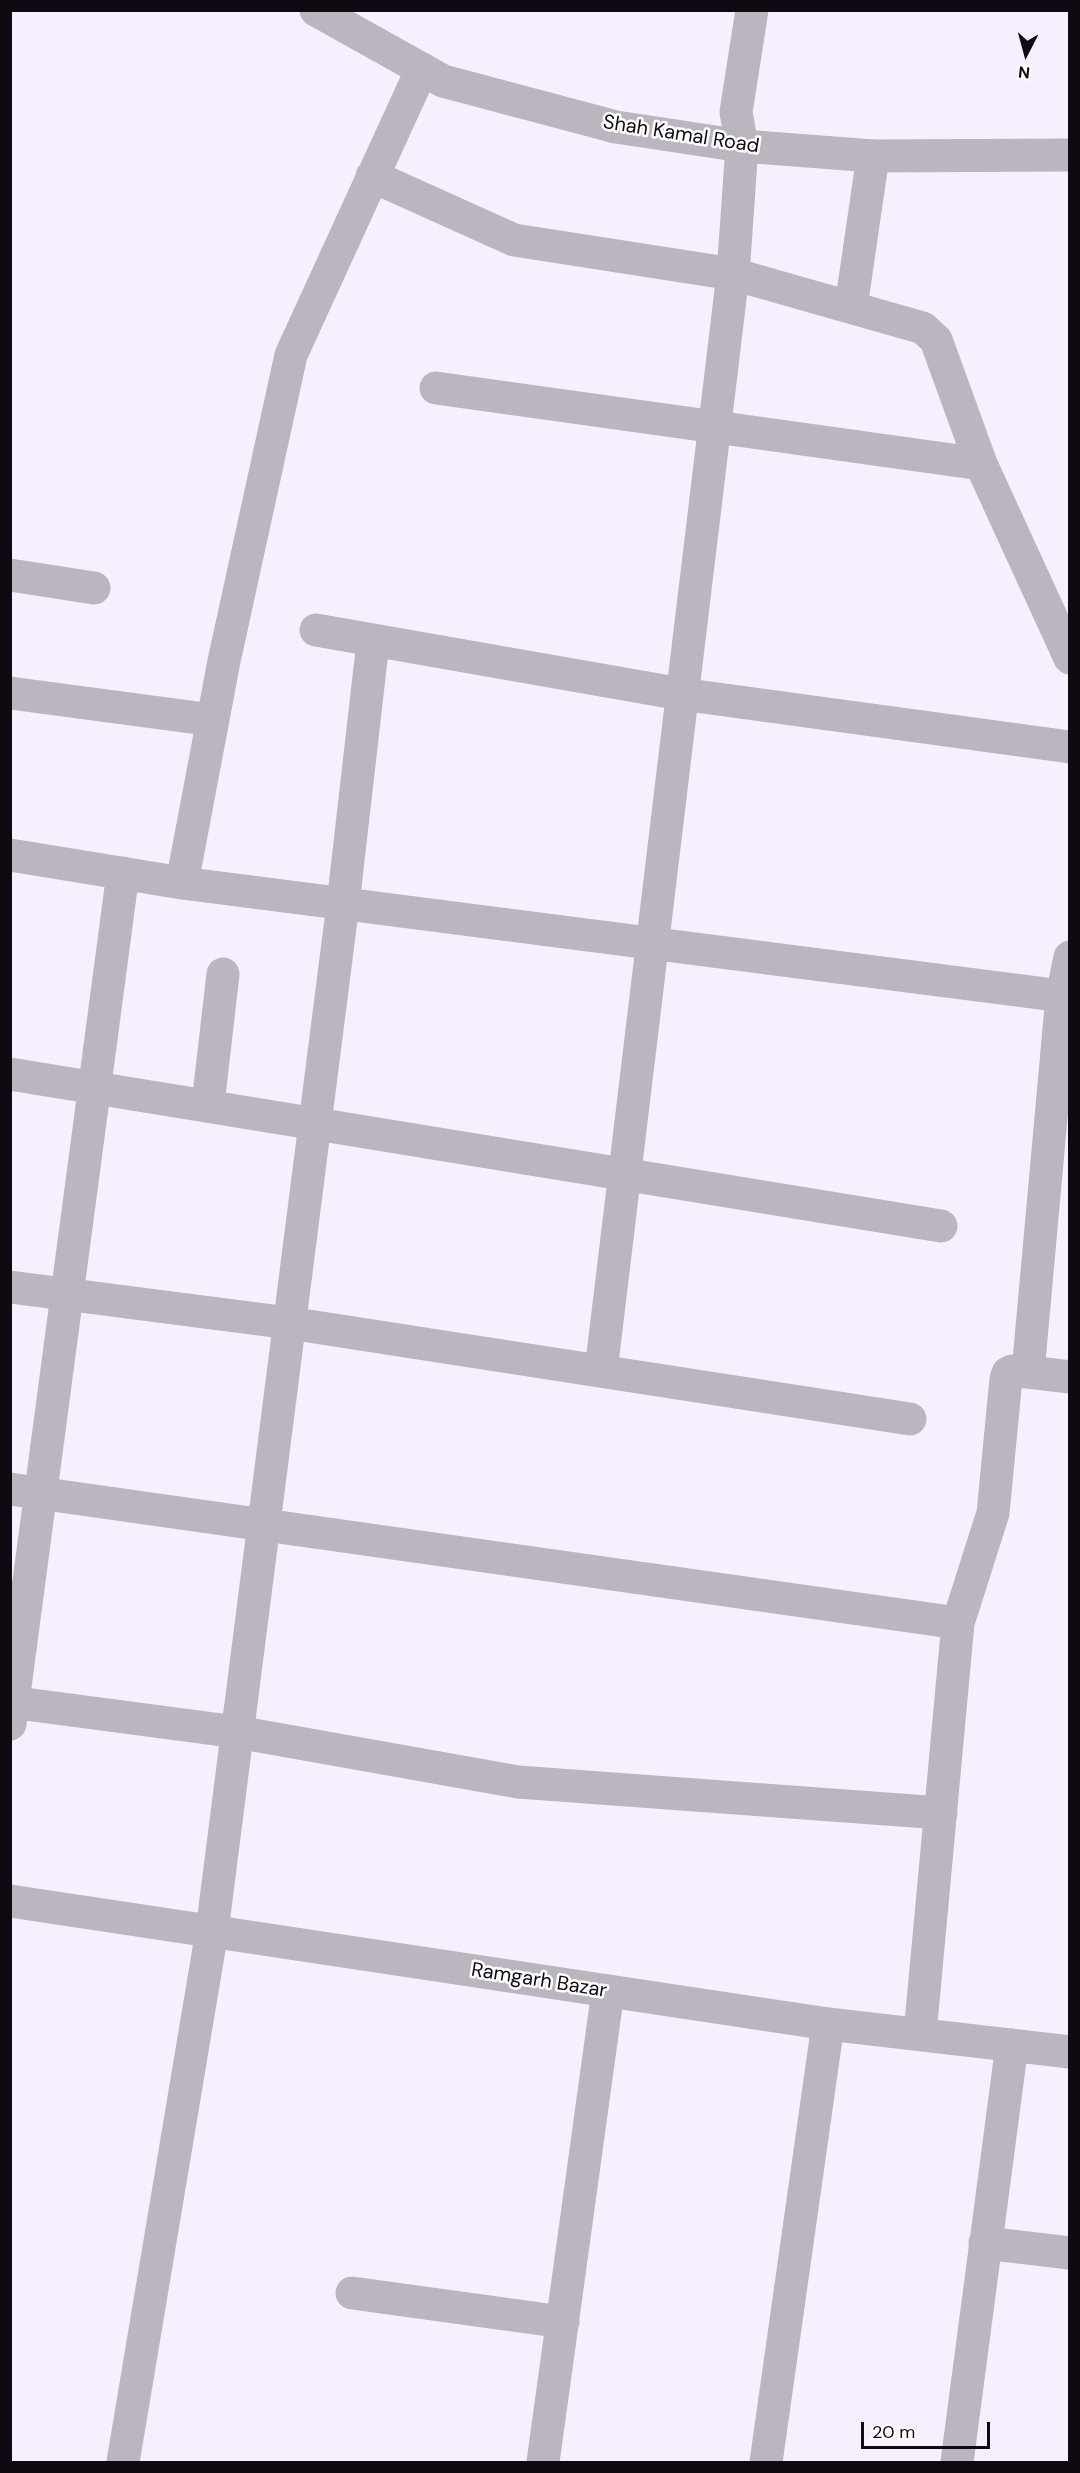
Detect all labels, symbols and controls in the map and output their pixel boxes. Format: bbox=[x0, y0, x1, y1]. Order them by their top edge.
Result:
north arrow bbox=[996, 24, 1056, 84]
text: N bbox=[1017, 61, 1031, 83]
street label: Shah Kamal Road bbox=[601, 111, 761, 159]
street label: Ramgarh Bazar bbox=[469, 1958, 609, 2004]
scale bar bbox=[864, 2410, 993, 2448]
text: 20 m bbox=[872, 2420, 915, 2444]

